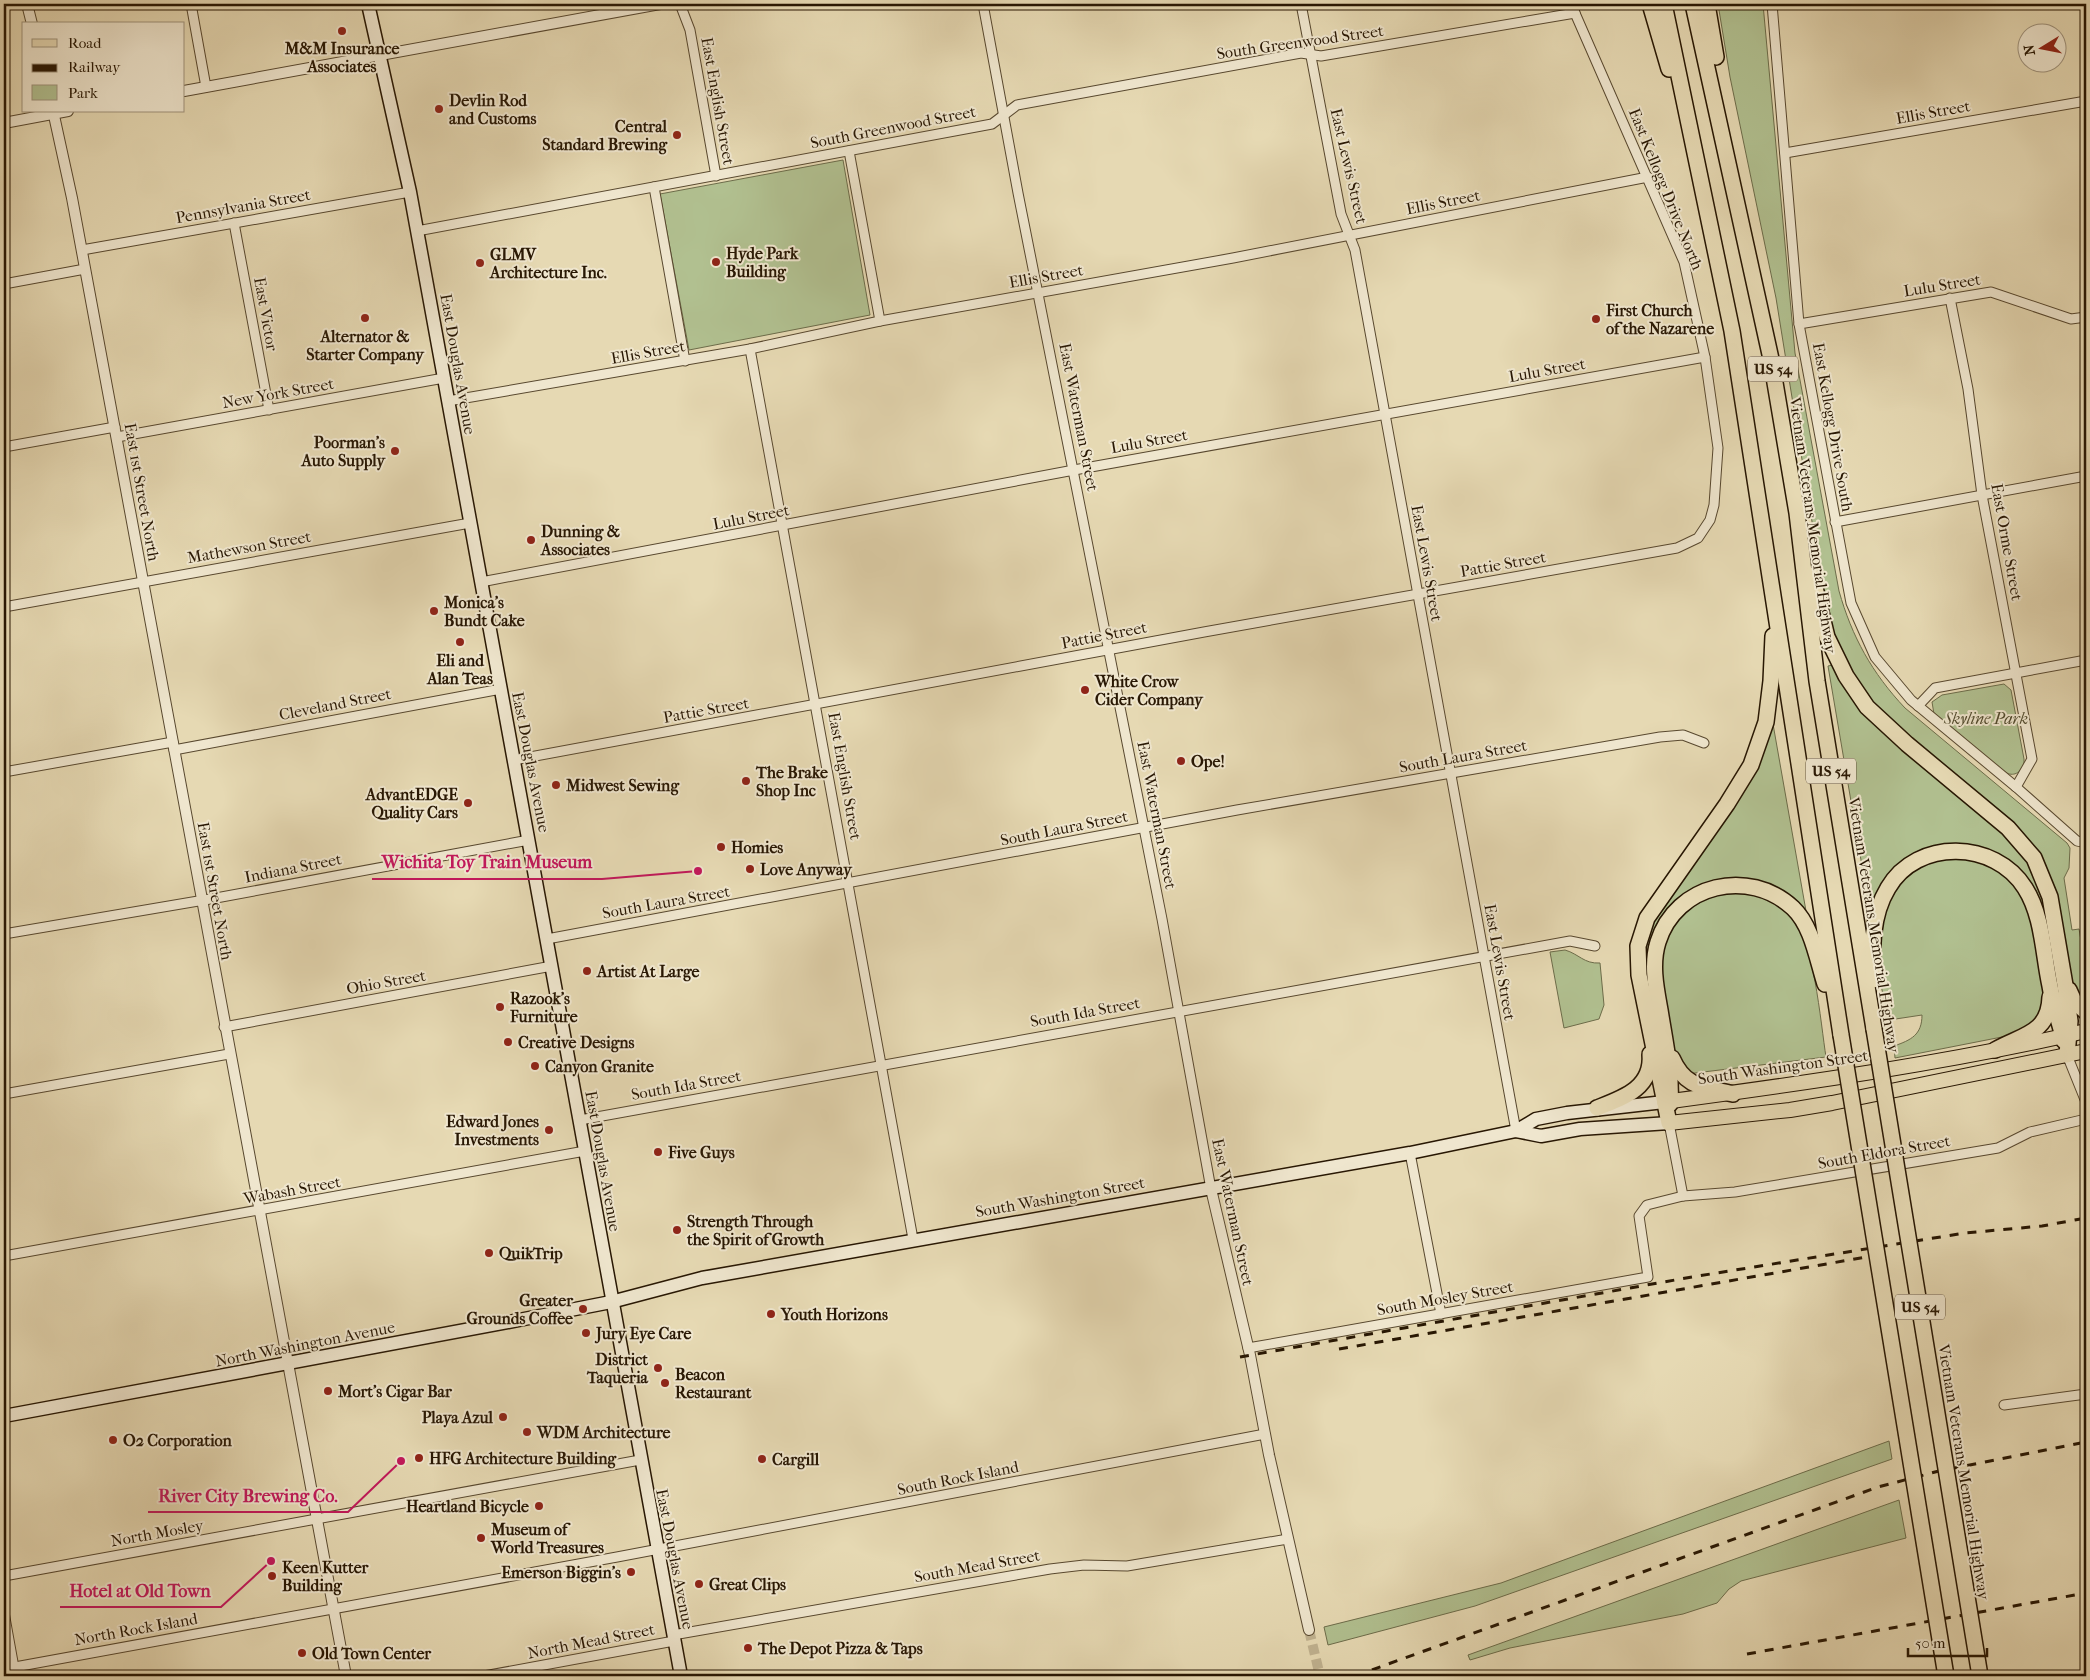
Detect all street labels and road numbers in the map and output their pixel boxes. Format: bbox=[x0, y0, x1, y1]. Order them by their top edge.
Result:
street label: South Greenwood Street bbox=[1215, 21, 1385, 63]
street label: East English Street bbox=[697, 36, 739, 167]
street label: Ellis Street bbox=[1894, 96, 1972, 128]
street label: South Greenwood Street bbox=[809, 102, 978, 152]
street label: East Kellogg Drive North bbox=[1625, 105, 1707, 273]
street label: East Lewis Street bbox=[1326, 106, 1372, 226]
street label: Pennsylvania Street bbox=[174, 185, 312, 227]
street label: Ellis Street bbox=[1404, 185, 1482, 218]
street label: Ellis Street bbox=[1007, 260, 1085, 292]
street label: Lulu Street bbox=[1902, 269, 1982, 300]
street label: East Victor bbox=[250, 276, 282, 353]
street label: East Douglas Avenue bbox=[436, 292, 480, 436]
street label: Ellis Street bbox=[609, 336, 687, 368]
street label: East Waterman Street bbox=[1055, 341, 1103, 493]
street label: East Kellogg Drive South bbox=[1809, 341, 1857, 513]
street label: Lulu Street bbox=[1507, 354, 1587, 386]
road number: US 54 bbox=[1748, 356, 1798, 382]
street label: New York Street bbox=[221, 374, 336, 412]
street label: Vietnam Veterans Memorial Highway bbox=[1785, 395, 1840, 655]
street label: East 1st Street North bbox=[120, 421, 164, 563]
street label: Lulu Street bbox=[1109, 425, 1189, 457]
street label: East Orme Street bbox=[1987, 482, 2027, 602]
street label: Lulu Street bbox=[711, 500, 791, 534]
street label: East Lewis Street bbox=[1407, 503, 1447, 623]
street label: Mathewson Street bbox=[186, 527, 313, 567]
street label: Pattie Street bbox=[1459, 547, 1548, 581]
street label: Pattie Street bbox=[1060, 617, 1149, 653]
street label: Cleveland Street bbox=[277, 684, 393, 724]
street label: East Douglas Avenue bbox=[508, 690, 554, 834]
street label: Pattie Street bbox=[662, 693, 751, 727]
street label: East English Street bbox=[824, 711, 866, 842]
street label: South Laura Street bbox=[1398, 735, 1529, 777]
street label: East Waterman Street bbox=[1133, 739, 1181, 891]
road number: US 54 bbox=[1806, 758, 1856, 784]
street label: Vietnam Veterans Memorial Highway bbox=[1844, 795, 1904, 1054]
street label: South Laura Street bbox=[999, 806, 1130, 850]
street label: East 1st Street North bbox=[193, 820, 237, 962]
street label: Indiana Street bbox=[243, 849, 344, 887]
street label: South Laura Street bbox=[601, 881, 732, 923]
street label: East Lewis Street bbox=[1480, 902, 1520, 1022]
street label: Ohio Street bbox=[345, 966, 427, 998]
street label: South Ida Street bbox=[1029, 993, 1142, 1031]
street label: South Washington Street bbox=[1697, 1046, 1870, 1088]
street label: South Ida Street bbox=[630, 1066, 743, 1104]
street label: East Douglas Avenue bbox=[581, 1089, 625, 1233]
street label: South Eldora Street bbox=[1816, 1131, 1952, 1173]
street label: East Waterman Street bbox=[1208, 1137, 1258, 1288]
street label: Wabash Street bbox=[241, 1172, 342, 1208]
street label: South Washington Street bbox=[974, 1173, 1146, 1221]
street label: South Mosley Street bbox=[1375, 1277, 1515, 1319]
road number: US 54 bbox=[1895, 1294, 1945, 1320]
street label: North Washington Avenue bbox=[214, 1317, 397, 1371]
street label: Vietnam Veterans Memorial Highway bbox=[1934, 1342, 1994, 1601]
street label: South Rock Island bbox=[896, 1457, 1021, 1499]
street label: East Douglas Avenue bbox=[652, 1487, 698, 1631]
street label: North Mosley bbox=[109, 1515, 205, 1550]
street label: South Mead Street bbox=[913, 1546, 1042, 1586]
street label: North Rock Island bbox=[73, 1609, 199, 1649]
street label: North Mead Street bbox=[526, 1619, 656, 1663]

